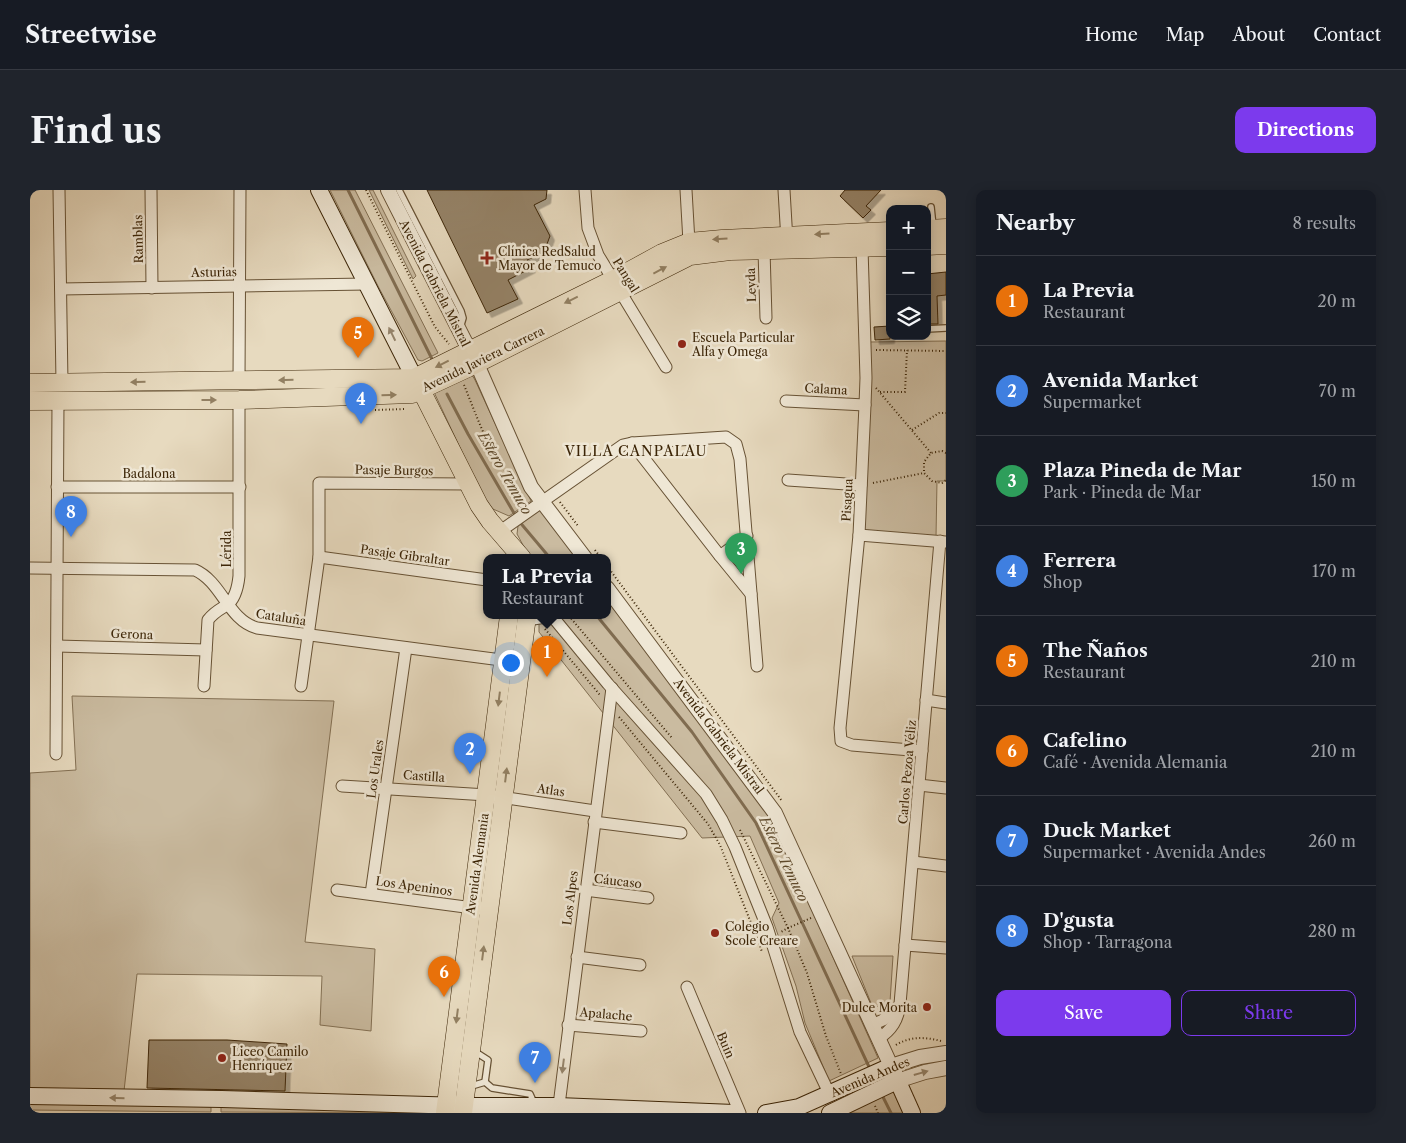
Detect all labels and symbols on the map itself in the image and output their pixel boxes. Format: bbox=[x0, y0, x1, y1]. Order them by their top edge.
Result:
street label: Ramblas bbox=[130, 215, 146, 263]
street label: Avenida Gabriela Mistral bbox=[396, 216, 474, 349]
one-way arrow bbox=[814, 231, 830, 239]
one-way arrow bbox=[711, 235, 727, 243]
place label: Clínica RedSalud Mayor de Temuco bbox=[498, 244, 601, 273]
marker: Clínica RedSalud Mayor de Temuco bbox=[480, 251, 494, 265]
street label: Pangal bbox=[610, 255, 643, 295]
street label: Asturias bbox=[190, 264, 237, 280]
one-way arrow bbox=[653, 266, 667, 275]
street label: Leyda bbox=[743, 267, 759, 302]
one-way arrow bbox=[564, 296, 578, 304]
pin: 5 bbox=[342, 317, 374, 358]
street label: Avenida Javiera Carrera bbox=[419, 323, 547, 396]
one-way arrow bbox=[388, 327, 396, 341]
place label: Escuela Particular Alfa y Omega bbox=[691, 330, 795, 359]
marker: Escuela Particular Alfa y Omega bbox=[676, 338, 688, 350]
one-way arrow bbox=[435, 360, 449, 368]
one-way arrow bbox=[278, 376, 294, 384]
one-way arrow bbox=[130, 378, 146, 386]
street label: Calama bbox=[804, 380, 849, 398]
pin: 4 bbox=[345, 383, 377, 424]
one-way arrow bbox=[382, 391, 398, 399]
one-way arrow bbox=[202, 396, 218, 404]
water label: Estero Temuco bbox=[473, 427, 536, 518]
district label: VILLA CANPALAU bbox=[564, 442, 707, 460]
street label: Pasaje Burgos bbox=[355, 462, 433, 478]
street label: Badalona bbox=[122, 466, 176, 481]
street label: Pisagua bbox=[838, 477, 856, 522]
pin: 8 bbox=[55, 496, 87, 537]
street label: Lérida bbox=[219, 530, 234, 567]
pin: 3 bbox=[725, 533, 757, 574]
street label: Pasaje Gibraltar bbox=[359, 541, 451, 569]
street label: Cataluña bbox=[255, 606, 308, 628]
street label: Gerona bbox=[111, 626, 154, 642]
pin: 1 bbox=[531, 636, 563, 677]
your location bbox=[498, 650, 524, 676]
street label: Avenida Gabriela Mistral bbox=[670, 675, 768, 797]
one-way arrow bbox=[495, 691, 503, 707]
street label: Carlos Pezoa Véliz bbox=[895, 719, 919, 825]
pin: 2 bbox=[454, 733, 486, 774]
street label: Los Urales bbox=[363, 739, 387, 799]
street label: Castilla bbox=[402, 767, 446, 785]
one-way arrow bbox=[502, 767, 510, 783]
street label: Atlas bbox=[535, 780, 566, 799]
street label: Avenida Alemania bbox=[462, 812, 492, 917]
water label: Estero Temuco bbox=[755, 812, 813, 905]
street label: Los Alpes bbox=[559, 870, 581, 926]
street label: Cáucaso bbox=[593, 871, 643, 891]
street label: Los Apeninos bbox=[375, 873, 453, 899]
place label: Colegio Scole Creare bbox=[725, 919, 798, 948]
marker: Colegio Scole Creare bbox=[709, 927, 721, 939]
one-way arrow bbox=[479, 945, 487, 961]
pin: 6 bbox=[428, 956, 460, 997]
place label: Dulce Morita bbox=[842, 1000, 918, 1015]
marker: Dulce Morita bbox=[921, 1001, 933, 1013]
street label: Apalache bbox=[578, 1004, 633, 1024]
one-way arrow bbox=[453, 1008, 461, 1024]
street label: Buin bbox=[714, 1030, 738, 1061]
pin: 7 bbox=[519, 1042, 551, 1083]
place label: Liceo Camilo Henríquez bbox=[232, 1044, 308, 1073]
marker: Liceo Camilo Henríquez bbox=[216, 1052, 228, 1064]
street label: Avenida Andes bbox=[827, 1054, 912, 1101]
one-way arrow bbox=[559, 1058, 567, 1074]
one-way arrow bbox=[914, 1069, 929, 1077]
one-way arrow bbox=[109, 1094, 125, 1102]

